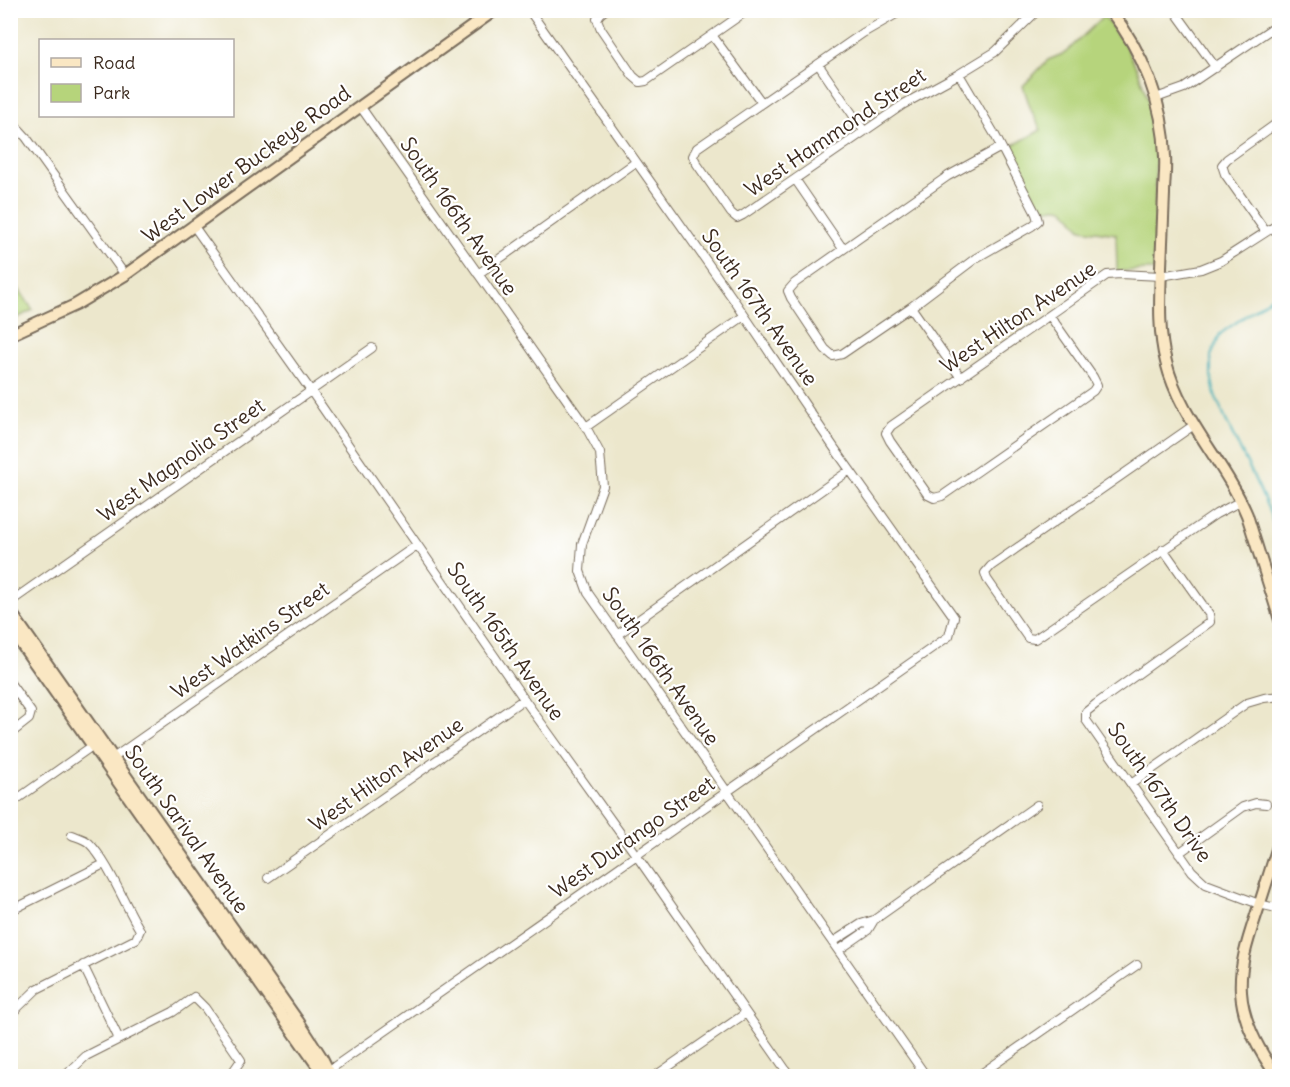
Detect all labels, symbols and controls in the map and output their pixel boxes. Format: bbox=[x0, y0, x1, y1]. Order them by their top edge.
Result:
legend bbox=[39, 39, 234, 117]
text: Road bbox=[93, 51, 136, 74]
street label: West Hammond Street bbox=[739, 61, 931, 203]
street label: West Lower Buckeye Road bbox=[136, 79, 356, 249]
text: Park bbox=[93, 81, 130, 104]
street label: South 166th Avenue bbox=[394, 132, 524, 300]
street label: South 167th Avenue bbox=[696, 223, 824, 391]
street label: West Hilton Avenue bbox=[935, 255, 1101, 379]
street label: West Magnolia Street bbox=[92, 392, 270, 528]
street label: South 165th Avenue bbox=[441, 557, 571, 725]
street label: West Watkins Street bbox=[166, 575, 334, 705]
street label: South 166th Avenue bbox=[596, 582, 726, 750]
street label: West Hilton Avenue bbox=[304, 711, 468, 837]
street label: South 167th Drive bbox=[1102, 717, 1218, 867]
street label: South Sarival Avenue bbox=[119, 740, 255, 918]
street label: West Durango Street bbox=[544, 770, 720, 904]

